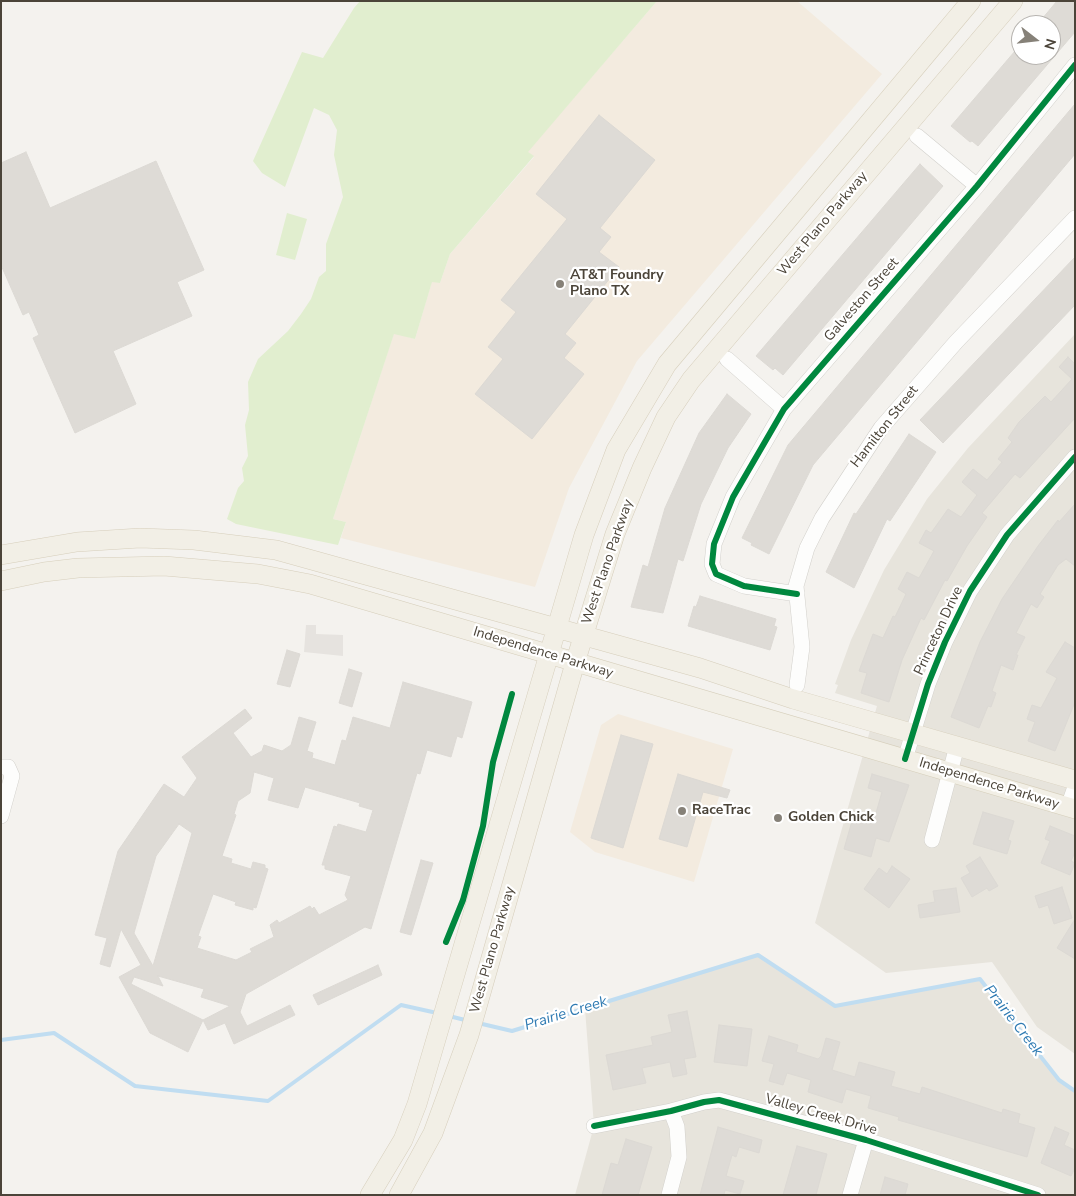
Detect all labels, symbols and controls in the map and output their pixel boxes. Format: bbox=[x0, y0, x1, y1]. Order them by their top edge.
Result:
north arrow bbox=[1011, 15, 1061, 65]
text: N bbox=[1039, 36, 1061, 52]
street label: West Plano Parkway bbox=[775, 168, 871, 280]
street label: Galveston Street bbox=[821, 255, 903, 345]
place label: AT&T Foundry Plano TX bbox=[570, 268, 664, 300]
marker: AT&T Foundry Plano TX bbox=[554, 278, 566, 290]
street label: Hamilton Street bbox=[848, 383, 922, 471]
street label: West Plano Parkway bbox=[579, 497, 637, 627]
street label: Princeton Drive bbox=[911, 584, 967, 678]
street label: Independence Parkway bbox=[471, 624, 615, 682]
street label: Independence Parkway bbox=[917, 755, 1061, 813]
place label: RaceTrac bbox=[692, 803, 751, 819]
marker: RaceTrac bbox=[676, 805, 688, 817]
place label: Golden Chick bbox=[788, 810, 874, 826]
marker: Golden Chick bbox=[772, 812, 784, 824]
street label: West Plano Parkway bbox=[467, 885, 519, 1015]
water label: Prairie Creek bbox=[980, 982, 1046, 1060]
water label: Prairie Creek bbox=[522, 993, 610, 1035]
street label: Valley Creek Drive bbox=[763, 1091, 879, 1139]

